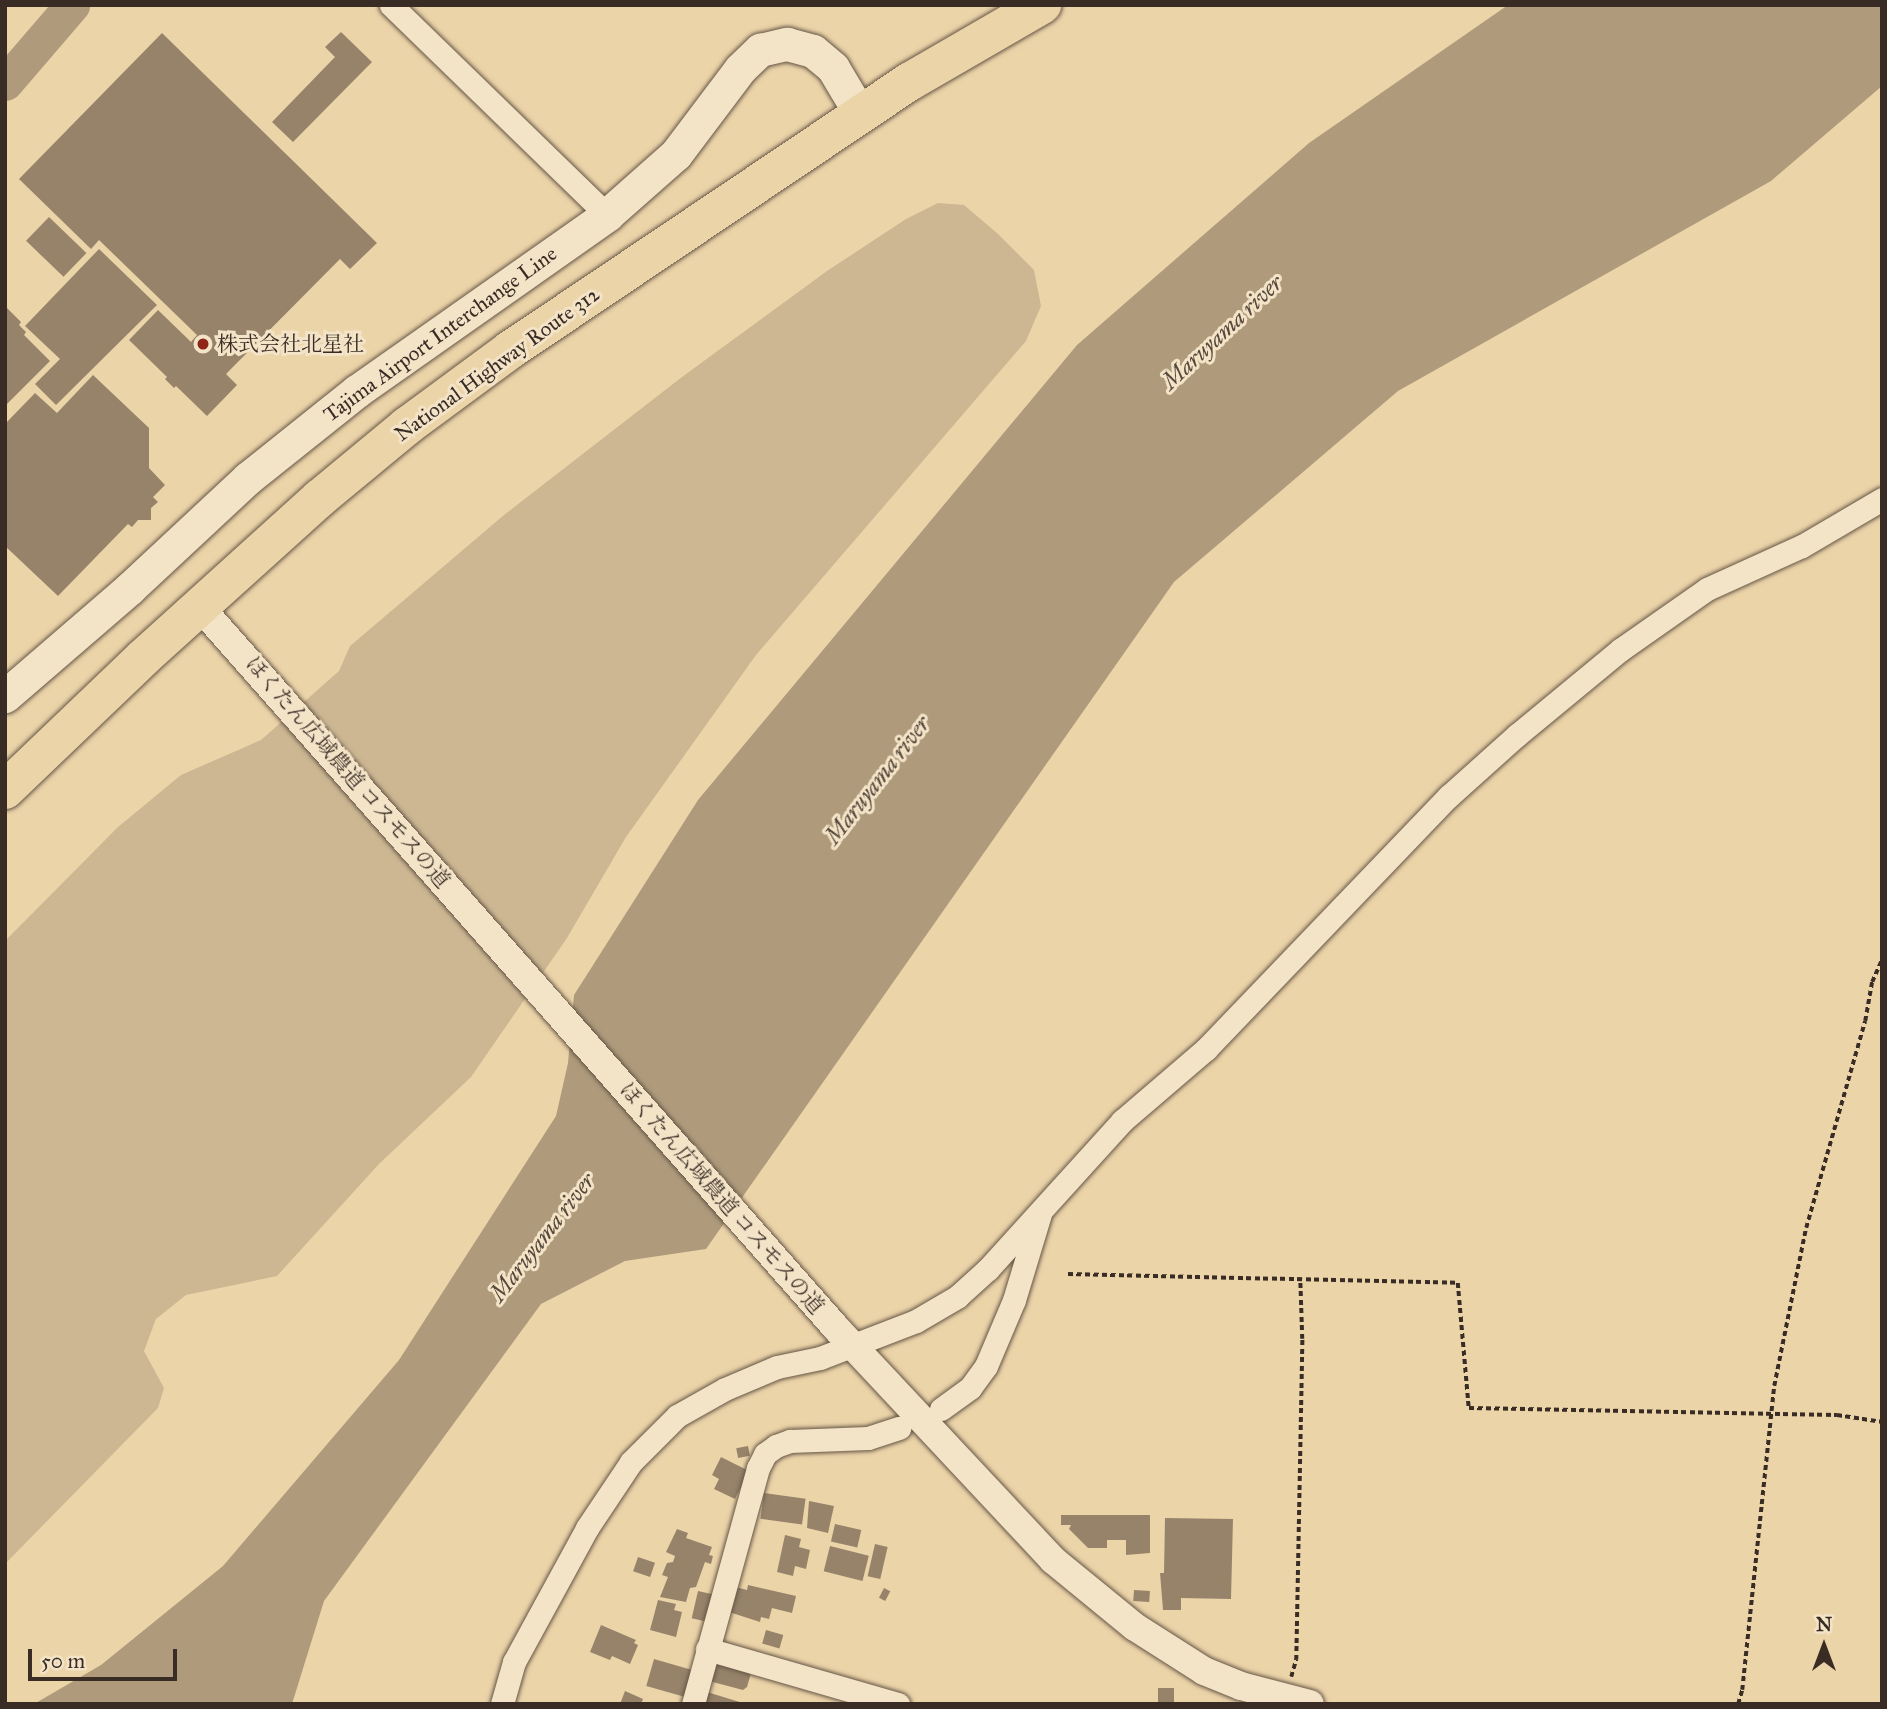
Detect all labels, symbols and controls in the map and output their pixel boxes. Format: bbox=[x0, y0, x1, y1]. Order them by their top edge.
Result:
street label: Tajima Airport Interchange Line bbox=[318, 241, 562, 427]
water label: Maruyama river bbox=[1156, 269, 1288, 395]
street label: National Highway Route 312 bbox=[390, 281, 604, 447]
place label: 株式会社北星社 bbox=[217, 331, 364, 357]
marker: 株式会社北星社 bbox=[195, 336, 211, 352]
street label: ほくたん広域農道 コスモスの道 bbox=[241, 651, 455, 893]
water label: Maruyama river bbox=[818, 710, 936, 850]
street label: ほくたん広域農道 コスモスの道 bbox=[615, 1077, 829, 1319]
water label: Maruyama river bbox=[483, 1167, 601, 1307]
north arrow bbox=[1789, 1611, 1859, 1681]
text: N bbox=[1816, 1613, 1832, 1636]
scale bar bbox=[32, 1636, 180, 1680]
text: 50 m bbox=[41, 1648, 85, 1674]

